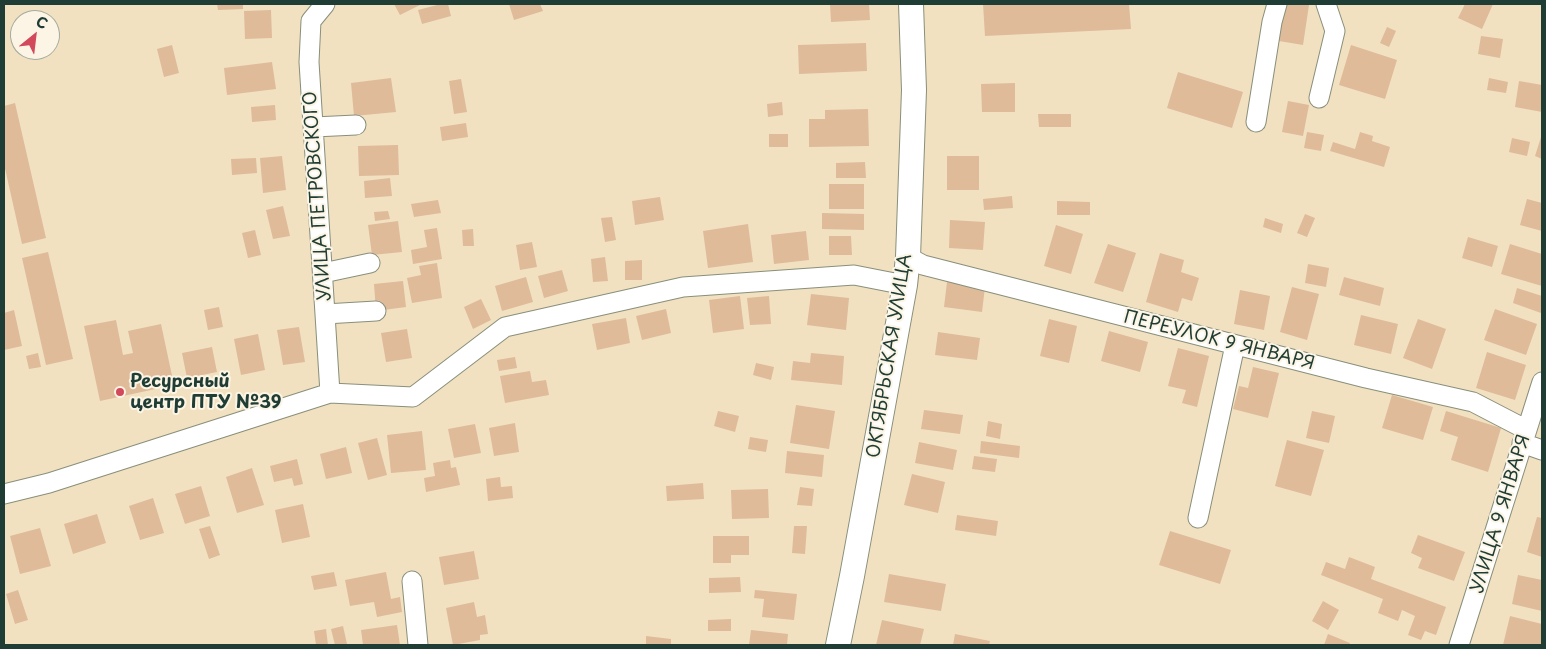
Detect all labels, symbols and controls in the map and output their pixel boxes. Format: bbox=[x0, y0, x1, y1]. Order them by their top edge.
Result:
north arrow bbox=[10, 10, 60, 60]
text: С bbox=[32, 11, 52, 34]
street label: УЛИЦА ПЕТРОВСКОГО bbox=[300, 90, 336, 302]
street label: ОКТЯБРЬСКАЯ УЛИЦА bbox=[863, 252, 917, 460]
street label: ПЕРЕУЛОК 9 ЯНВАРЯ bbox=[1121, 307, 1317, 375]
place label: Ресурсный центр ПТУ №39 bbox=[130, 371, 282, 414]
marker: Ресурсный центр ПТУ №39 bbox=[114, 386, 126, 398]
street label: УЛИЦА 9 ЯНВАРЯ bbox=[1467, 432, 1535, 596]

